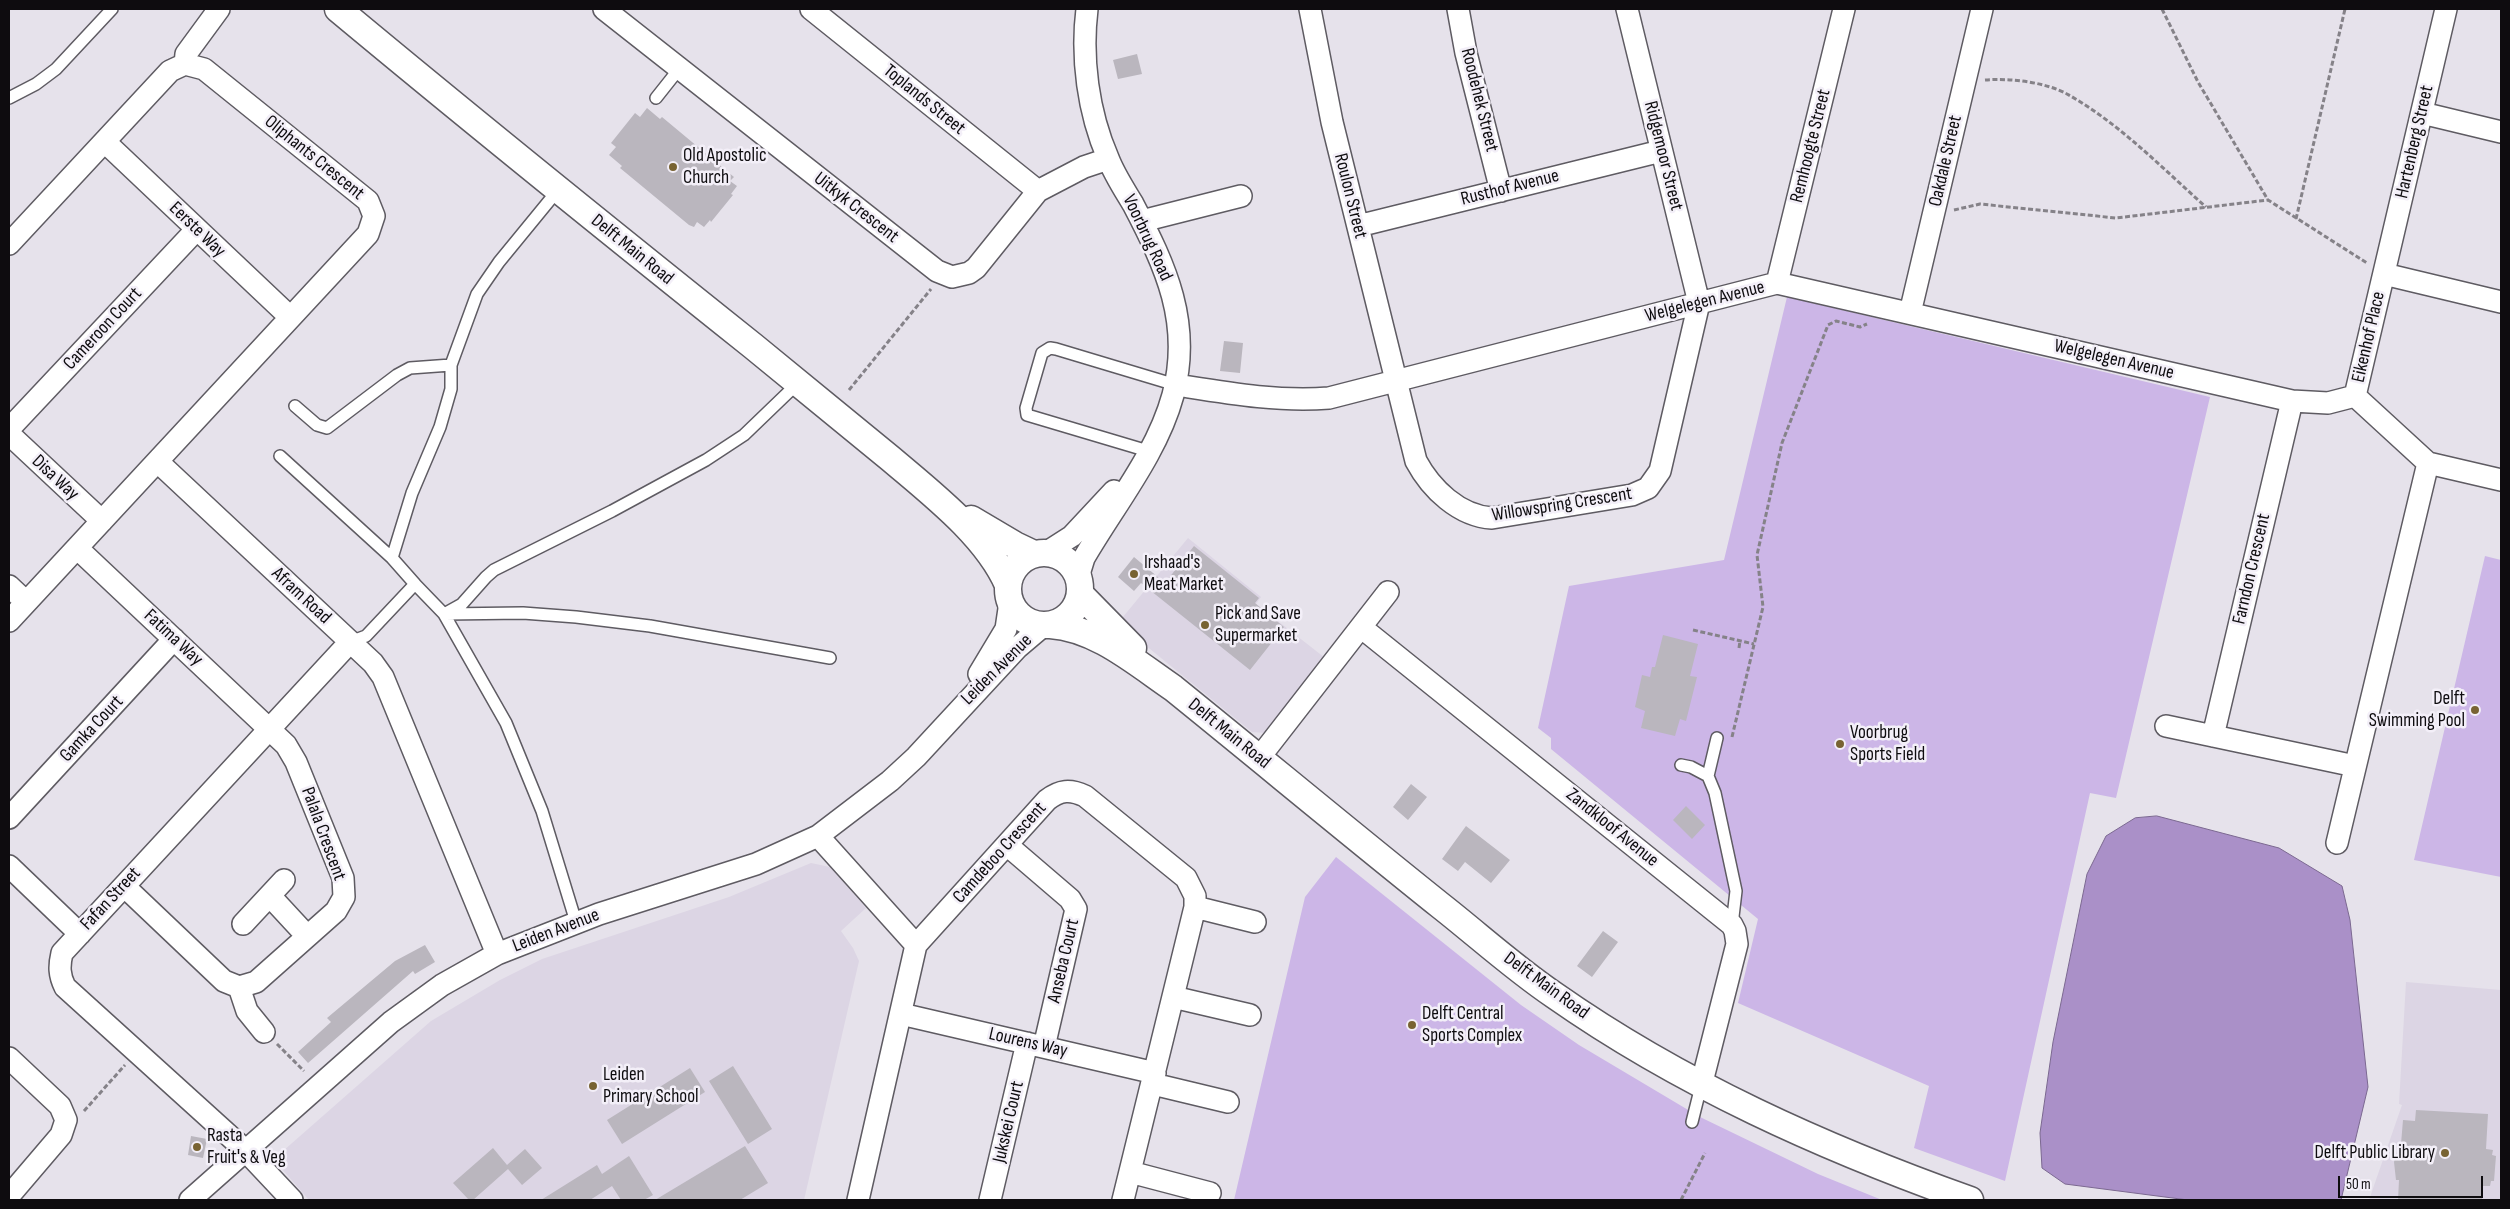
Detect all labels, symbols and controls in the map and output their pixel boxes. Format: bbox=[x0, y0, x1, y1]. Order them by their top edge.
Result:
street label: Roodehek Street bbox=[1455, 46, 1503, 154]
street label: Toplands Street bbox=[878, 60, 970, 140]
street label: Hartenberg Street bbox=[2391, 83, 2439, 201]
street label: Remhoogte Street bbox=[1786, 87, 1836, 205]
street label: Ridgemoor Street bbox=[1638, 99, 1688, 213]
street label: Oliphants Crescent bbox=[259, 111, 369, 205]
street label: Oakdale Street bbox=[1924, 113, 1968, 209]
place label: Old Apostolic Church bbox=[683, 145, 767, 189]
street label: Roulon Street bbox=[1328, 151, 1372, 241]
marker: Old Apostolic Church bbox=[667, 161, 679, 173]
street label: Rusthof Avenue bbox=[1459, 165, 1561, 211]
street label: Uitkyk Crescent bbox=[809, 168, 903, 248]
street label: Voorbrug Road bbox=[1117, 191, 1177, 285]
street label: Eerste Way bbox=[164, 197, 230, 263]
street label: Delft Main Road bbox=[586, 210, 678, 290]
street label: Welgelegen Avenue bbox=[1643, 276, 1767, 328]
street label: Cameroon Court bbox=[59, 283, 147, 375]
street label: Eikenhof Place bbox=[2347, 289, 2391, 385]
street label: Welgelegen Avenue bbox=[2052, 335, 2176, 385]
street label: Disa Way bbox=[27, 450, 83, 506]
street label: Willowspring Crescent bbox=[1490, 483, 1634, 527]
street label: Farndon Crescent bbox=[2228, 512, 2276, 626]
place label: Irshaad's Meat Market bbox=[1144, 552, 1223, 596]
street label: Afram Road bbox=[267, 563, 335, 629]
marker: Irshaad's Meat Market bbox=[1128, 568, 1140, 580]
place label: Pick and Save Supermarket bbox=[1215, 603, 1301, 647]
street label: Fatima Way bbox=[139, 605, 207, 671]
marker: Pick and Save Supermarket bbox=[1199, 619, 1211, 631]
street label: Leiden Avenue bbox=[957, 630, 1037, 710]
place label: Delft Swimming Pool bbox=[2369, 688, 2465, 732]
street label: Gamka Court bbox=[55, 691, 129, 767]
street label: Delft Main Road bbox=[1183, 694, 1275, 774]
marker: Delft Swimming Pool bbox=[2469, 704, 2481, 716]
place label: Voorbrug Sports Field bbox=[1850, 722, 1925, 766]
marker: Voorbrug Sports Field bbox=[1834, 738, 1846, 750]
street label: Palala Crescent bbox=[296, 784, 350, 884]
street label: Zandkloof Avenue bbox=[1561, 784, 1663, 872]
street label: Camdeboo Crescent bbox=[948, 798, 1052, 908]
street label: Fafan Street bbox=[76, 863, 146, 935]
street label: Leiden Avenue bbox=[509, 904, 603, 958]
street label: Anseba Court bbox=[1043, 917, 1085, 1005]
street label: Delft Main Road bbox=[1499, 947, 1593, 1025]
place label: Delft Central Sports Complex bbox=[1422, 1003, 1522, 1047]
marker: Delft Central Sports Complex bbox=[1406, 1019, 1418, 1031]
street label: Lourens Way bbox=[987, 1023, 1069, 1063]
place label: Leiden Primary School bbox=[603, 1064, 699, 1108]
street label: Jukskei Court bbox=[989, 1079, 1029, 1165]
marker: Leiden Primary School bbox=[587, 1080, 599, 1092]
place label: Rasta Fruit's & Veg bbox=[207, 1125, 286, 1169]
marker: Rasta Fruit's & Veg bbox=[191, 1141, 203, 1153]
place label: Delft Public Library bbox=[2314, 1142, 2435, 1164]
marker: Delft Public Library bbox=[2439, 1147, 2451, 1159]
scale bar bbox=[2340, 1166, 2485, 1198]
text: 50 m bbox=[2346, 1175, 2371, 1194]

